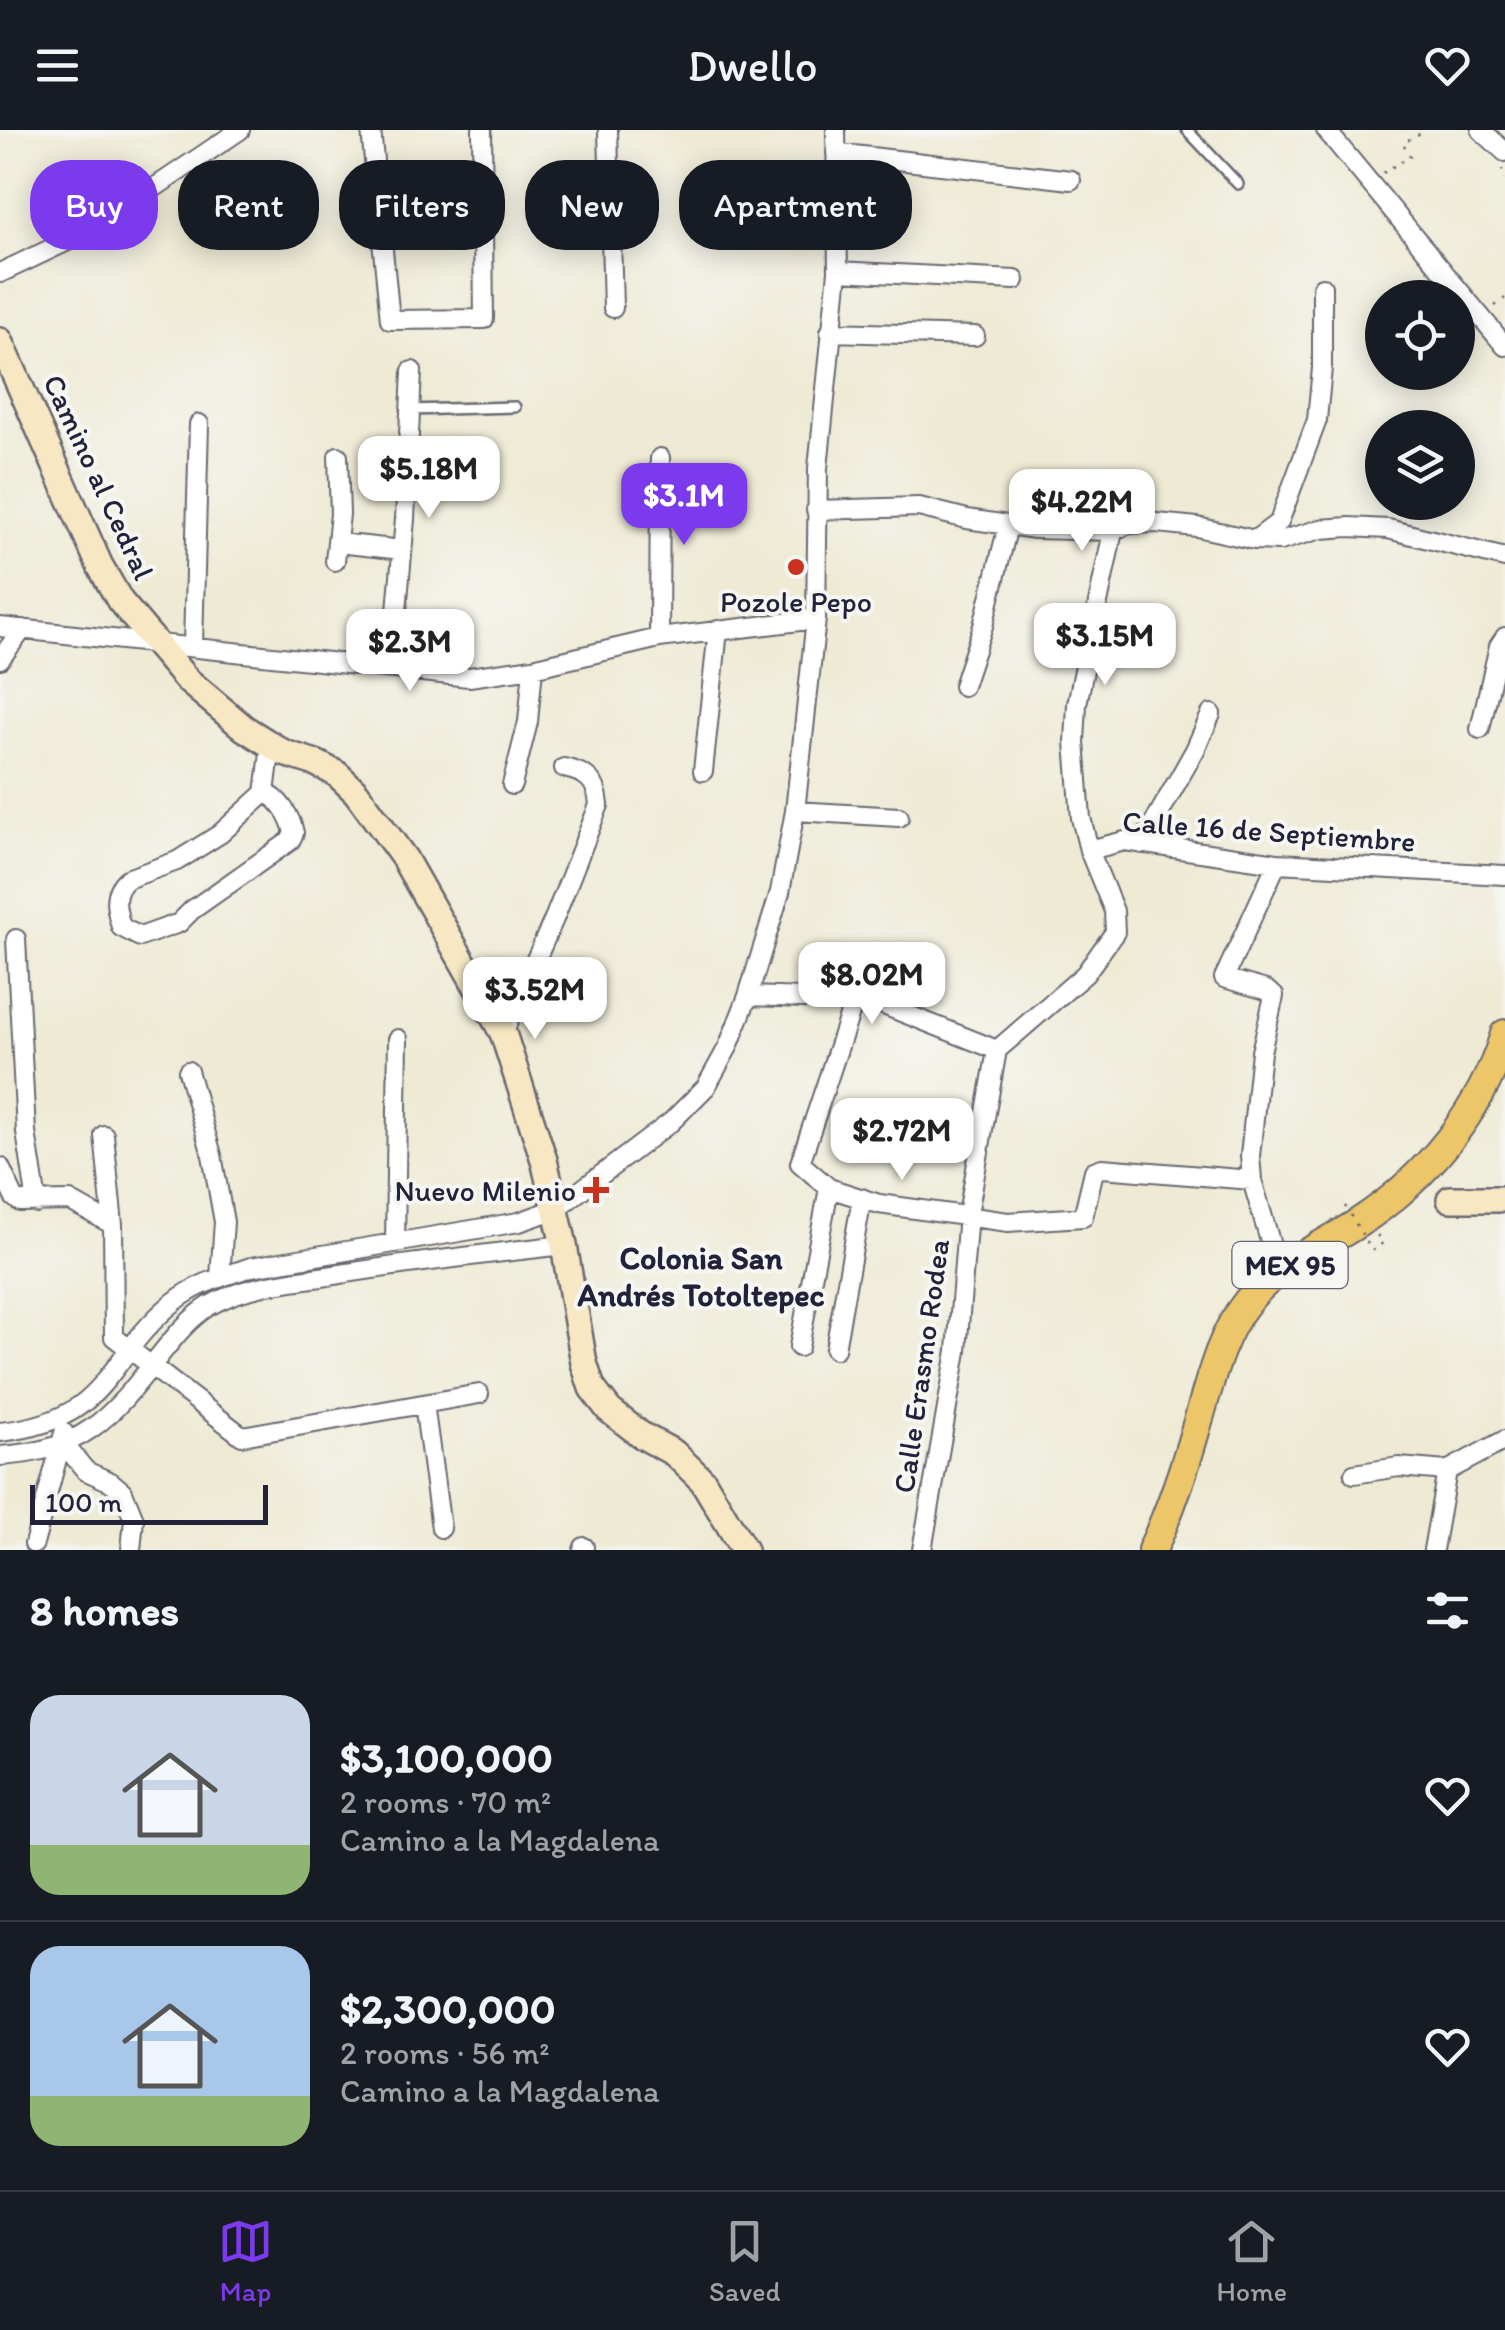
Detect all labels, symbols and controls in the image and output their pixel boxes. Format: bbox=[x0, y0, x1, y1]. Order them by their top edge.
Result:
icon: menu bbox=[30, 38, 85, 93]
text: Dwello bbox=[687, 38, 818, 92]
icon: heart bbox=[1420, 38, 1475, 93]
chip: Buy bbox=[30, 160, 158, 250]
chip: Rent bbox=[178, 160, 319, 250]
chip: Filters bbox=[339, 160, 505, 250]
chip: New bbox=[525, 160, 659, 250]
chip: Apartment bbox=[679, 160, 912, 250]
map controls bbox=[1365, 280, 1475, 520]
button: locate bbox=[1365, 280, 1475, 390]
street label: Camino al Cedral bbox=[35, 369, 163, 586]
button: layers bbox=[1365, 410, 1475, 520]
pin: $5.18M bbox=[348, 436, 510, 521]
text: $5.18M bbox=[380, 449, 478, 487]
pin: $3.1M bbox=[614, 463, 754, 548]
pin: $4.22M bbox=[1001, 469, 1163, 554]
text: $3.1M bbox=[643, 476, 725, 514]
text: $4.22M bbox=[1031, 482, 1133, 520]
marker: Pozole Pepo bbox=[785, 556, 807, 578]
place label: Pozole Pepo bbox=[720, 583, 872, 620]
pin: $3.15M bbox=[1024, 603, 1186, 688]
pin: $2.3M bbox=[340, 609, 480, 694]
text: $3.15M bbox=[1056, 616, 1154, 654]
text: $2.3M bbox=[368, 622, 452, 660]
street label: Calle 16 de Septiembre bbox=[1121, 802, 1417, 860]
pin: $8.02M bbox=[791, 942, 953, 1027]
text: $8.02M bbox=[820, 955, 924, 993]
pin: $3.52M bbox=[454, 957, 616, 1042]
text: $3.52M bbox=[485, 970, 585, 1008]
pin: $2.72M bbox=[821, 1098, 983, 1183]
text: $2.72M bbox=[853, 1111, 951, 1149]
place label: Nuevo Milenio bbox=[394, 1172, 576, 1209]
marker: Nuevo Milenio bbox=[585, 1179, 607, 1201]
street label: Calle Erasmo Rodea bbox=[885, 1236, 957, 1495]
district label: Colonia San Andrés Totoltepec bbox=[576, 1239, 825, 1314]
road number: MEX 95 bbox=[1232, 1242, 1348, 1288]
scale bar bbox=[30, 1480, 268, 1524]
text: 100 m bbox=[45, 1485, 122, 1519]
icon: filters bbox=[1420, 1583, 1475, 1638]
text: 8 homes bbox=[30, 1585, 179, 1636]
text: $3,100,000 bbox=[340, 1732, 553, 1783]
icon: home bbox=[110, 1735, 230, 1855]
icon: heart bbox=[1420, 1768, 1475, 1823]
text: 2 rooms · 70 m² bbox=[340, 1783, 551, 1821]
text: Camino a la Magdalena bbox=[340, 1821, 660, 1859]
text: $2,300,000 bbox=[340, 1983, 556, 2034]
icon: home bbox=[110, 1986, 230, 2106]
icon: heart bbox=[1420, 2019, 1475, 2074]
text: 2 rooms · 56 m² bbox=[340, 2034, 549, 2072]
text: Camino a la Magdalena bbox=[340, 2072, 660, 2110]
tab: Map bbox=[218, 2214, 273, 2308]
tab: Saved bbox=[709, 2214, 780, 2308]
tab: Home bbox=[1216, 2214, 1287, 2308]

